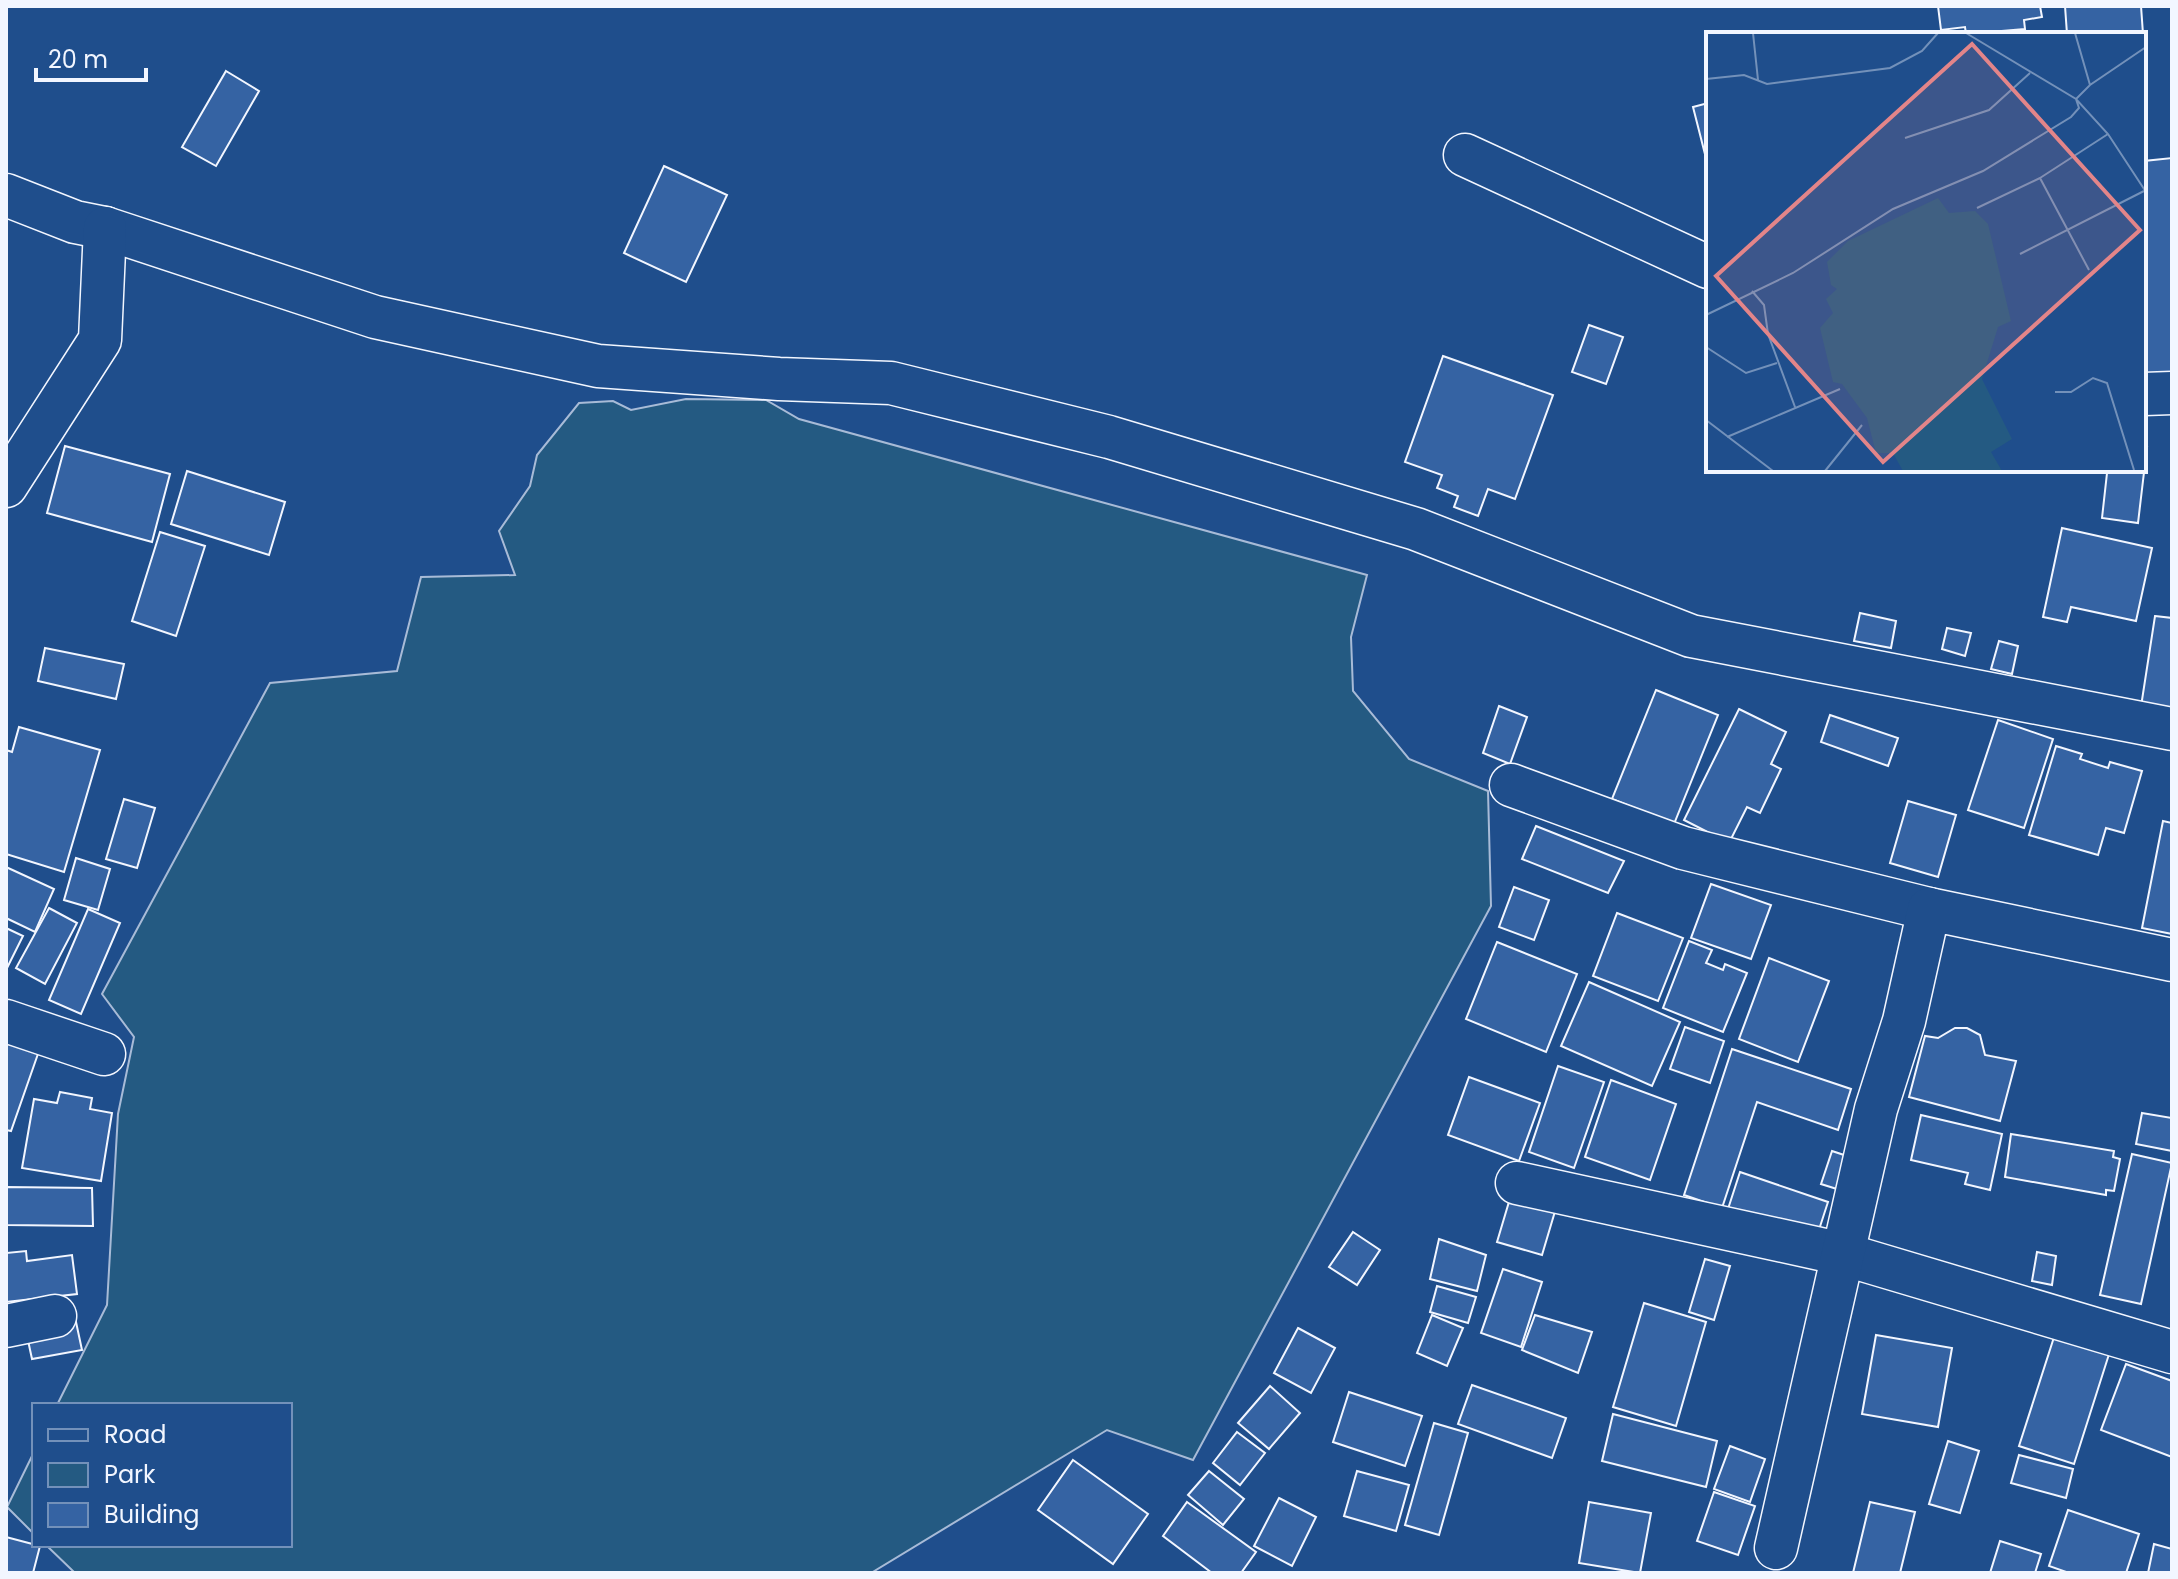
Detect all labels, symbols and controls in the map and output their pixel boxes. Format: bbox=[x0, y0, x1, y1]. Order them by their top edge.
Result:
scale bar bbox=[36, 32, 146, 82]
inset map bbox=[1706, 32, 2146, 472]
text: 20 m bbox=[48, 43, 108, 76]
legend bbox=[32, 1403, 292, 1547]
text: Road bbox=[104, 1418, 166, 1451]
text: Park bbox=[104, 1458, 156, 1491]
text: Building bbox=[104, 1498, 200, 1531]

